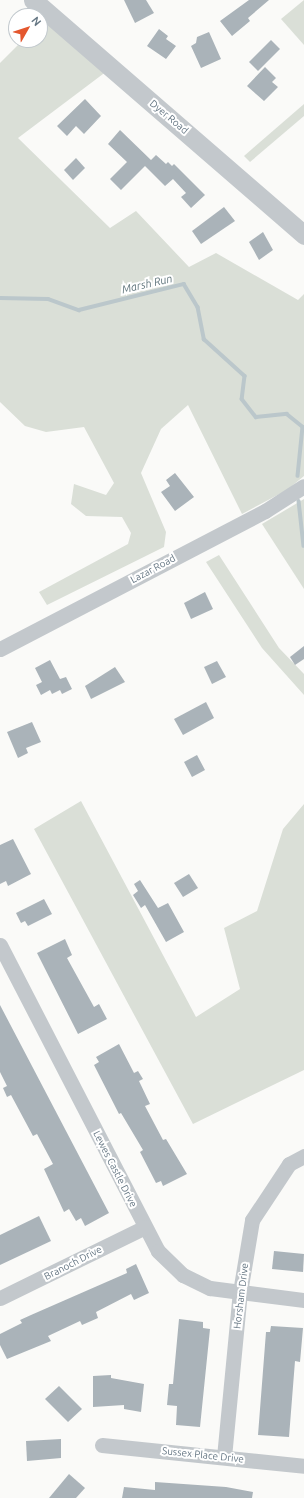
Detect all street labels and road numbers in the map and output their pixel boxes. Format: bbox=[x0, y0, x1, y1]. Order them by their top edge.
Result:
street label: Dyer Road bbox=[147, 97, 191, 137]
street label: Lazar Road bbox=[129, 552, 177, 586]
street label: Lewes Castle Drive bbox=[91, 1129, 139, 1209]
street label: Branoch Drive bbox=[42, 1243, 104, 1283]
street label: Horsham Drive bbox=[231, 1262, 251, 1330]
street label: Sussex Place Drive bbox=[161, 1445, 245, 1465]

